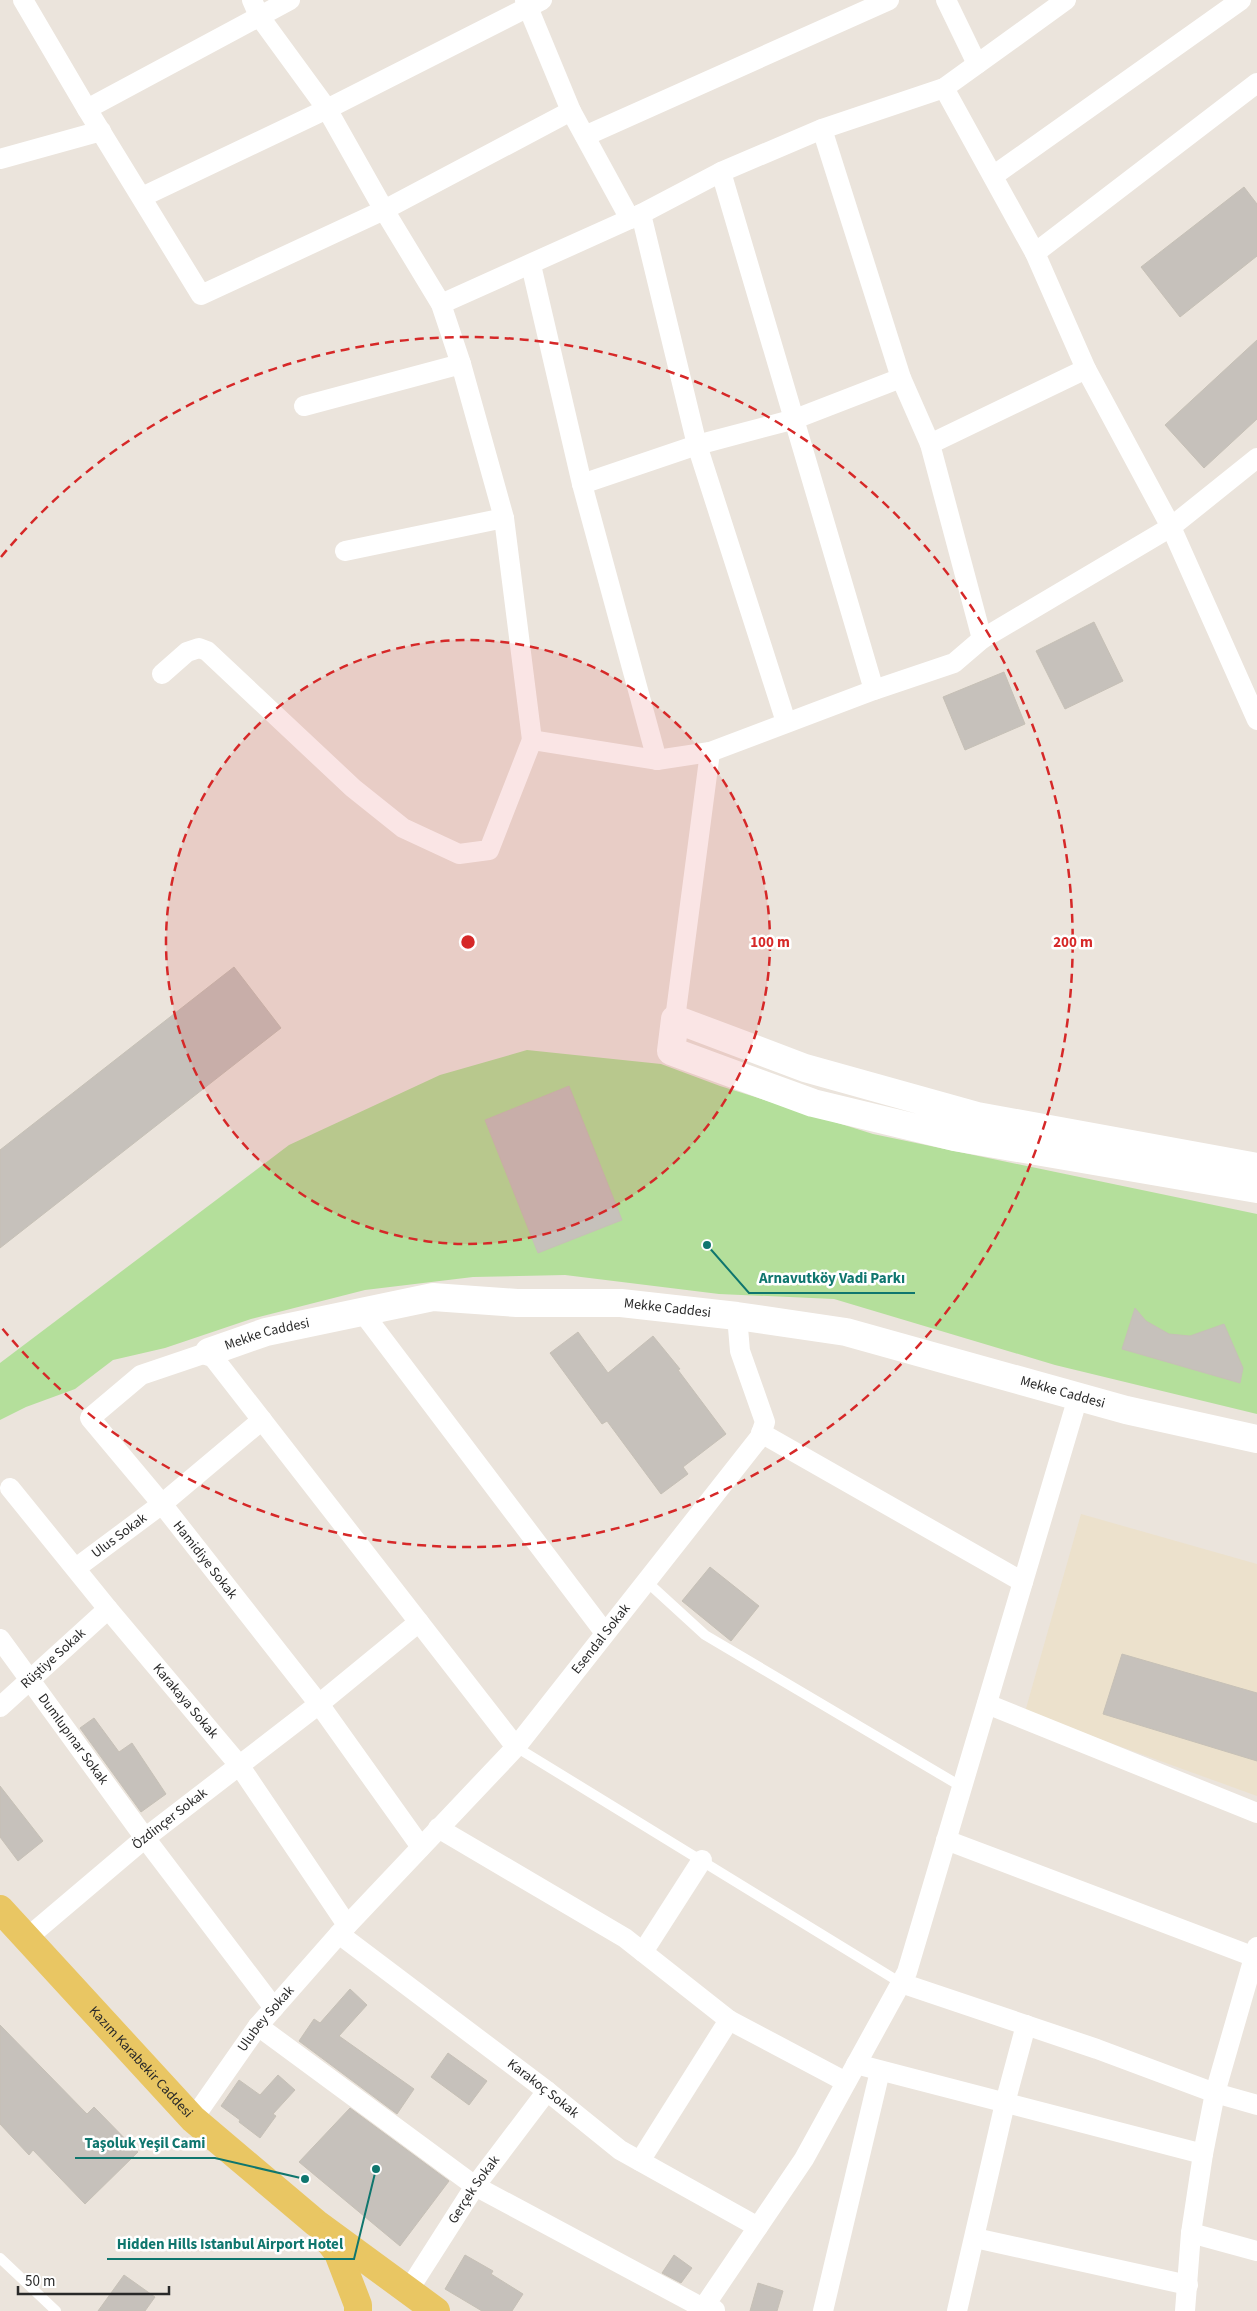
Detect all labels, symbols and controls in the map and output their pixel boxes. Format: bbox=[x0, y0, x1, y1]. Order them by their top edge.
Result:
text: 100 m bbox=[750, 932, 790, 953]
text: 200 m bbox=[1053, 932, 1093, 953]
centre of rings bbox=[459, 933, 477, 951]
callout: Arnavutköy Vadi Parkı bbox=[749, 1263, 915, 1293]
text: Arnavutköy Vadi Parkı bbox=[758, 1268, 905, 1289]
street label: Mekke Caddesi bbox=[623, 1293, 712, 1323]
street label: Mekke Caddesi bbox=[222, 1313, 311, 1356]
street label: Mekke Caddesi bbox=[1018, 1371, 1107, 1414]
street label: Ulus Sokak bbox=[87, 1508, 151, 1563]
street label: Hamidiye Sokak bbox=[168, 1517, 242, 1603]
street label: Esendal Sokak bbox=[567, 1599, 635, 1679]
street label: Rüştiye Sokak bbox=[16, 1624, 90, 1693]
street label: Karakaya Sokak bbox=[148, 1659, 223, 1743]
street label: Dumlupınar Sokak bbox=[33, 1689, 113, 1789]
street label: Özdinçer Sokak bbox=[128, 1783, 212, 1855]
street label: Ulubey Sokak bbox=[233, 1981, 299, 2056]
street label: Kazım Karabekir Caddesi bbox=[84, 2002, 197, 2122]
street label: Karakoç Sokak bbox=[503, 2054, 583, 2123]
callout: Taşoluk Yeşil Cami bbox=[75, 2128, 215, 2158]
text: Taşoluk Yeşil Cami bbox=[85, 2133, 205, 2154]
street label: Gerçek Sokak bbox=[443, 2151, 505, 2228]
callout: Hidden Hills Istanbul Airport Hotel bbox=[107, 2229, 354, 2259]
text: Hidden Hills Istanbul Airport Hotel bbox=[117, 2234, 344, 2255]
scale bar bbox=[18, 2264, 169, 2296]
text: 50 m bbox=[25, 2271, 55, 2292]

